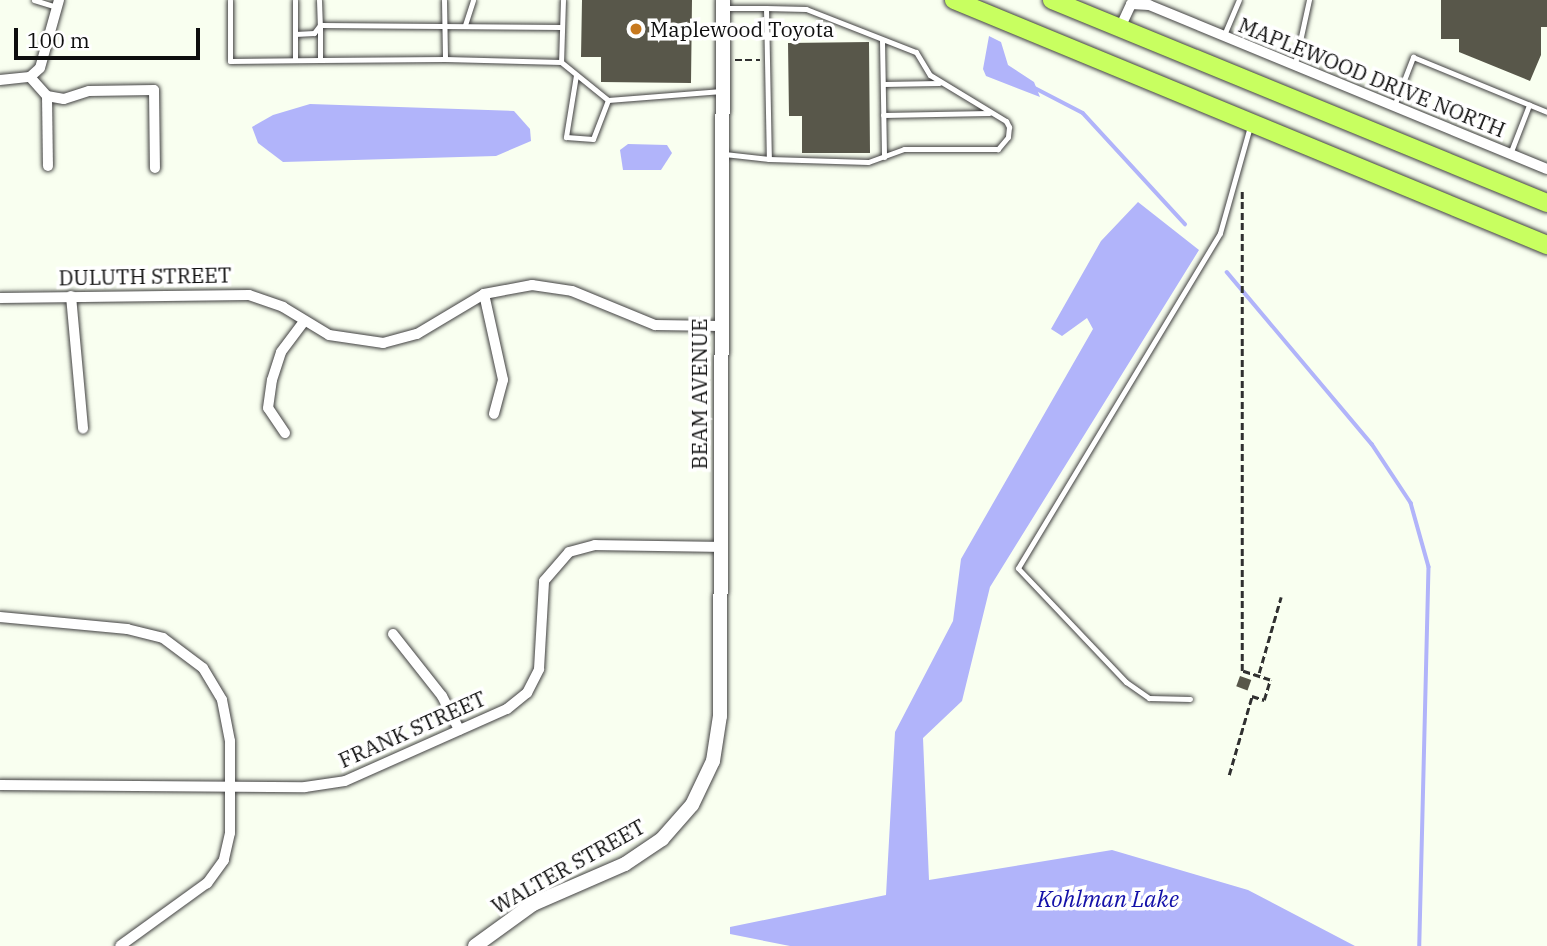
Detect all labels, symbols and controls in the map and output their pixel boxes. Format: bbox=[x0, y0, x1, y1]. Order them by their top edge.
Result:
street label: MAPLEWOOD DRIVE NORTH bbox=[1235, 12, 1509, 142]
scale bar bbox=[18, 14, 203, 58]
place label: Maplewood Toyota bbox=[650, 16, 834, 42]
marker: Maplewood Toyota bbox=[628, 21, 644, 37]
text: 100 m bbox=[27, 26, 90, 54]
street label: DULUTH STREET bbox=[58, 262, 232, 290]
street label: BEAM AVENUE bbox=[686, 318, 712, 470]
street label: FRANK STREET bbox=[335, 685, 489, 773]
street label: WALTER STREET bbox=[487, 813, 649, 919]
water label: Kohlman Lake bbox=[1037, 884, 1179, 912]

